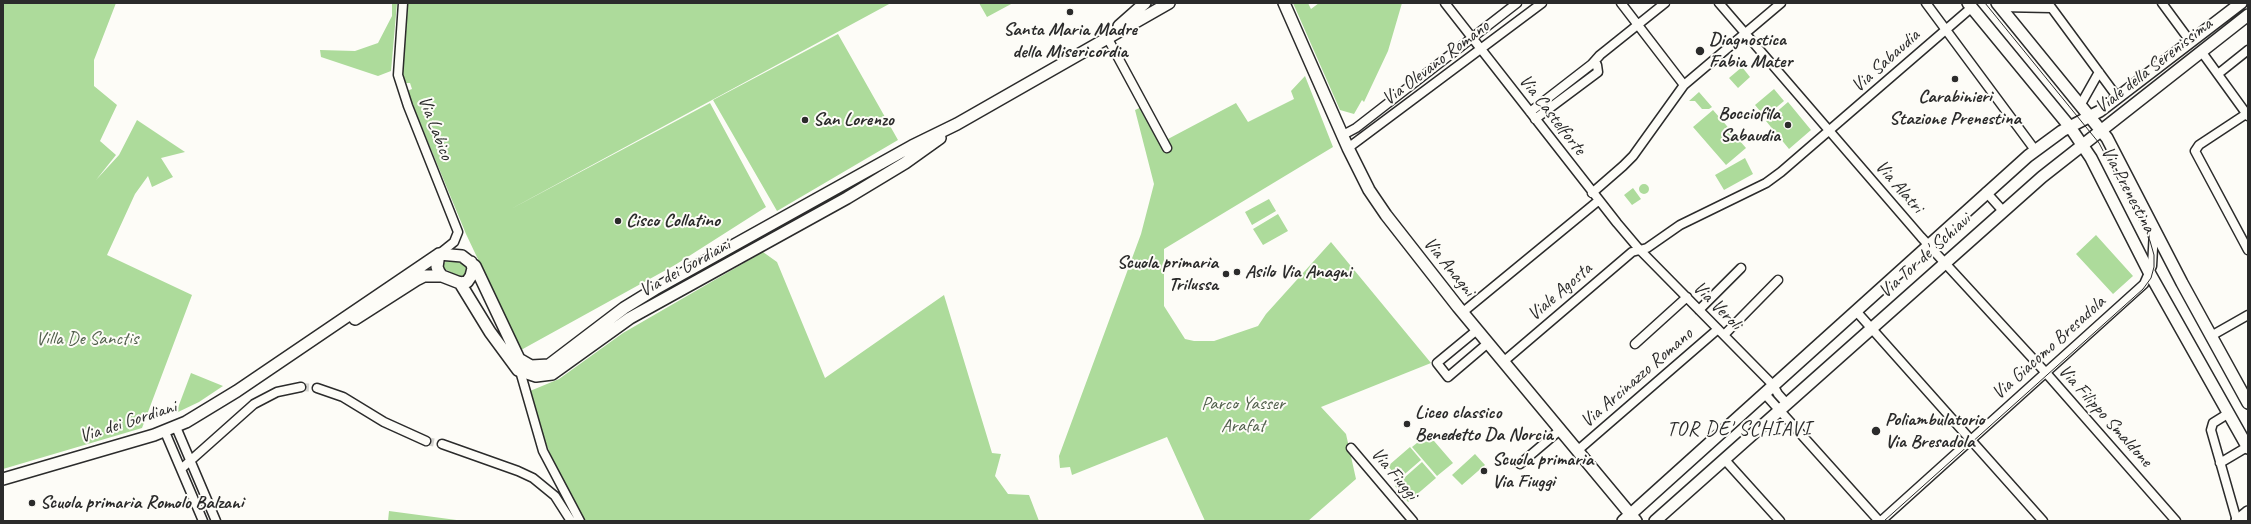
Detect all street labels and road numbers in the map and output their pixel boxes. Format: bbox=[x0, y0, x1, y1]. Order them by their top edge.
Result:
street label: Viale della Serenissima bbox=[2091, 13, 2217, 119]
street label: Via Olevano Romano bbox=[1378, 15, 1494, 111]
street label: Via Sabaudia bbox=[1847, 24, 1925, 98]
street label: Via Castelforte bbox=[1513, 70, 1591, 160]
street label: Via Labico bbox=[412, 93, 458, 163]
street label: Via Prenestina bbox=[2096, 143, 2160, 237]
street label: Via Alatri bbox=[1870, 156, 1928, 218]
street label: Via Tor de' Schiavi bbox=[1874, 209, 1976, 303]
street label: Via Anagni bbox=[1418, 233, 1480, 301]
street label: Via dei Gordiani bbox=[635, 234, 735, 302]
street label: Viale Agosta bbox=[1523, 258, 1597, 326]
street label: Via Veroli bbox=[1688, 277, 1746, 335]
street label: Via Giacomo Bresadola bbox=[1988, 291, 2110, 405]
street label: Via Arcinazzo Romano bbox=[1576, 323, 1698, 433]
street label: Via Filippo Smaldone bbox=[2053, 360, 2157, 472]
street label: Via dei Gordiani bbox=[77, 396, 179, 448]
street label: Via Fiuggi bbox=[1365, 443, 1423, 505]

